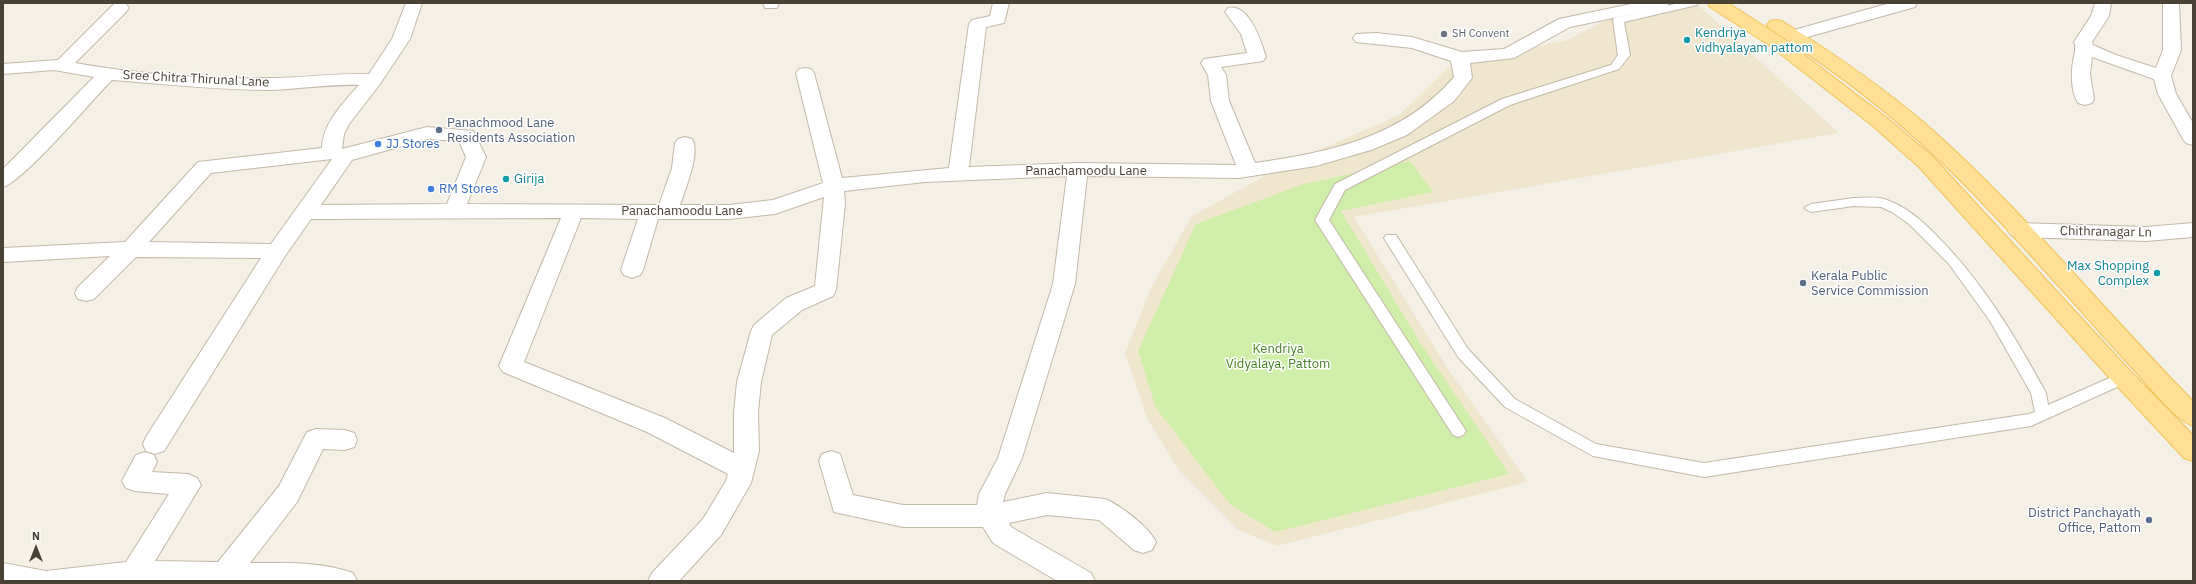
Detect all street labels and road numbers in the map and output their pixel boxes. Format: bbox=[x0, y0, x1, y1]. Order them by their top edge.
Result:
street label: Sree Chitra Thirunal Lane bbox=[122, 67, 270, 91]
street label: Panachamoodu Lane bbox=[1025, 163, 1147, 179]
street label: Panachamoodu Lane bbox=[621, 203, 743, 219]
street label: Chithranagar Ln bbox=[2060, 223, 2152, 241]

